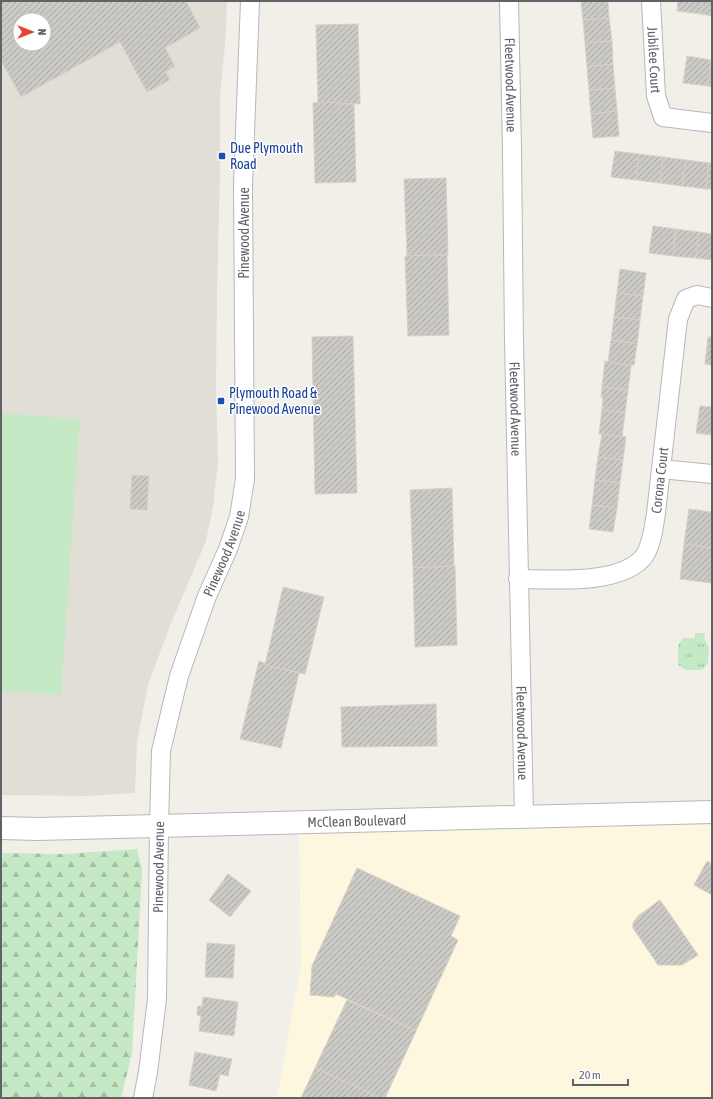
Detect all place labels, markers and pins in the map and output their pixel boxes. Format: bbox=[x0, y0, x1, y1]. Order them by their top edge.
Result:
place label: Due Plymouth Road bbox=[230, 140, 303, 172]
marker: Due Plymouth Road bbox=[217, 151, 227, 161]
place label: Plymouth Road & Pinewood Avenue bbox=[229, 385, 321, 417]
marker: Plymouth Road & Pinewood Avenue bbox=[216, 396, 226, 406]

